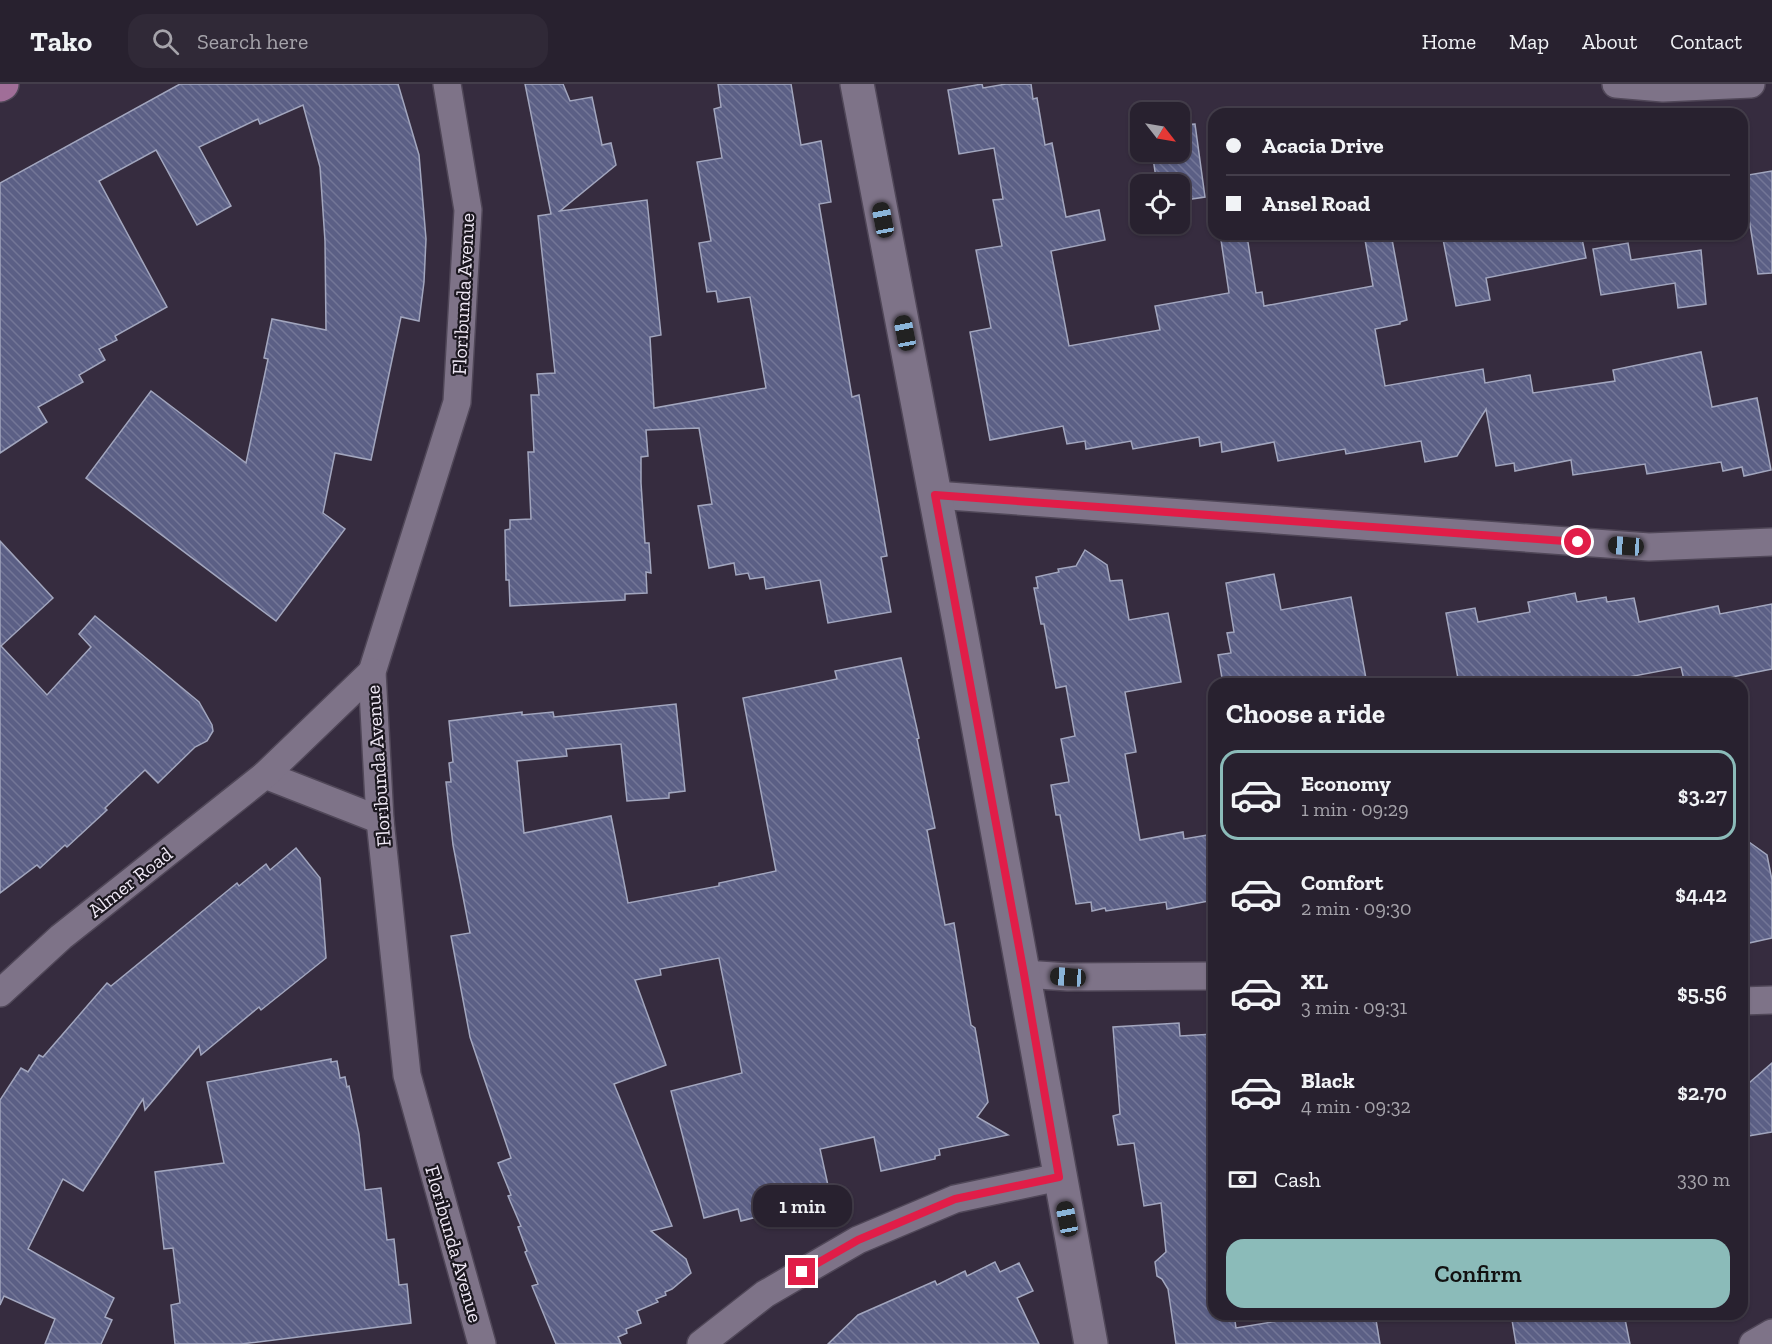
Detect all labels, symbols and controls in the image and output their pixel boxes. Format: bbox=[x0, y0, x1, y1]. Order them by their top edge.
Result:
search box bbox=[128, 14, 548, 68]
text: Tako bbox=[30, 25, 92, 58]
icon: search bbox=[149, 25, 182, 58]
text: Search here bbox=[197, 28, 308, 55]
text: Home bbox=[1422, 29, 1476, 54]
text: Map bbox=[1509, 29, 1549, 54]
text: About bbox=[1582, 29, 1637, 54]
text: Contact bbox=[1670, 29, 1742, 54]
north arrow bbox=[1130, 102, 1190, 162]
map controls bbox=[1130, 102, 1190, 234]
text: Acacia Drive bbox=[1262, 132, 1384, 159]
button: locate bbox=[1130, 174, 1190, 234]
text: Ansel Road bbox=[1262, 190, 1370, 217]
car bbox=[871, 201, 895, 239]
street label: Floribunda Avenue bbox=[447, 212, 479, 376]
car bbox=[893, 314, 917, 352]
route start bbox=[1564, 528, 1591, 555]
car bbox=[1607, 536, 1645, 556]
street label: Floribunda Avenue bbox=[360, 684, 396, 848]
text: Choose a ride bbox=[1226, 698, 1385, 730]
icon: car bbox=[1229, 768, 1283, 822]
text: Economy bbox=[1301, 770, 1391, 797]
text: $3.27 bbox=[1678, 782, 1727, 809]
text: 1 min · 09:29 bbox=[1301, 797, 1409, 821]
street label: Almer Road bbox=[83, 842, 177, 922]
icon: car bbox=[1229, 867, 1283, 921]
text: Comfort bbox=[1301, 869, 1383, 896]
text: $4.42 bbox=[1675, 881, 1727, 908]
text: 2 min · 09:30 bbox=[1301, 896, 1412, 920]
icon: car bbox=[1229, 966, 1283, 1020]
car bbox=[1049, 967, 1087, 987]
text: XL bbox=[1301, 968, 1328, 995]
text: $5.56 bbox=[1677, 980, 1727, 1007]
text: 3 min · 09:31 bbox=[1301, 995, 1407, 1019]
icon: car bbox=[1229, 1065, 1283, 1119]
text: Black bbox=[1301, 1067, 1355, 1094]
text: $2.70 bbox=[1677, 1079, 1727, 1106]
text: 4 min · 09:32 bbox=[1301, 1094, 1411, 1118]
street label: Floribunda Avenue bbox=[420, 1163, 488, 1325]
icon: cash bbox=[1226, 1163, 1259, 1196]
text: Cash bbox=[1274, 1166, 1321, 1193]
text: 330 m bbox=[1677, 1167, 1730, 1191]
callout: 1 min bbox=[752, 1185, 852, 1227]
text: 1 min bbox=[779, 1194, 826, 1218]
car bbox=[1055, 1200, 1079, 1238]
button: Confirm bbox=[1226, 1239, 1730, 1308]
route end bbox=[788, 1258, 815, 1285]

